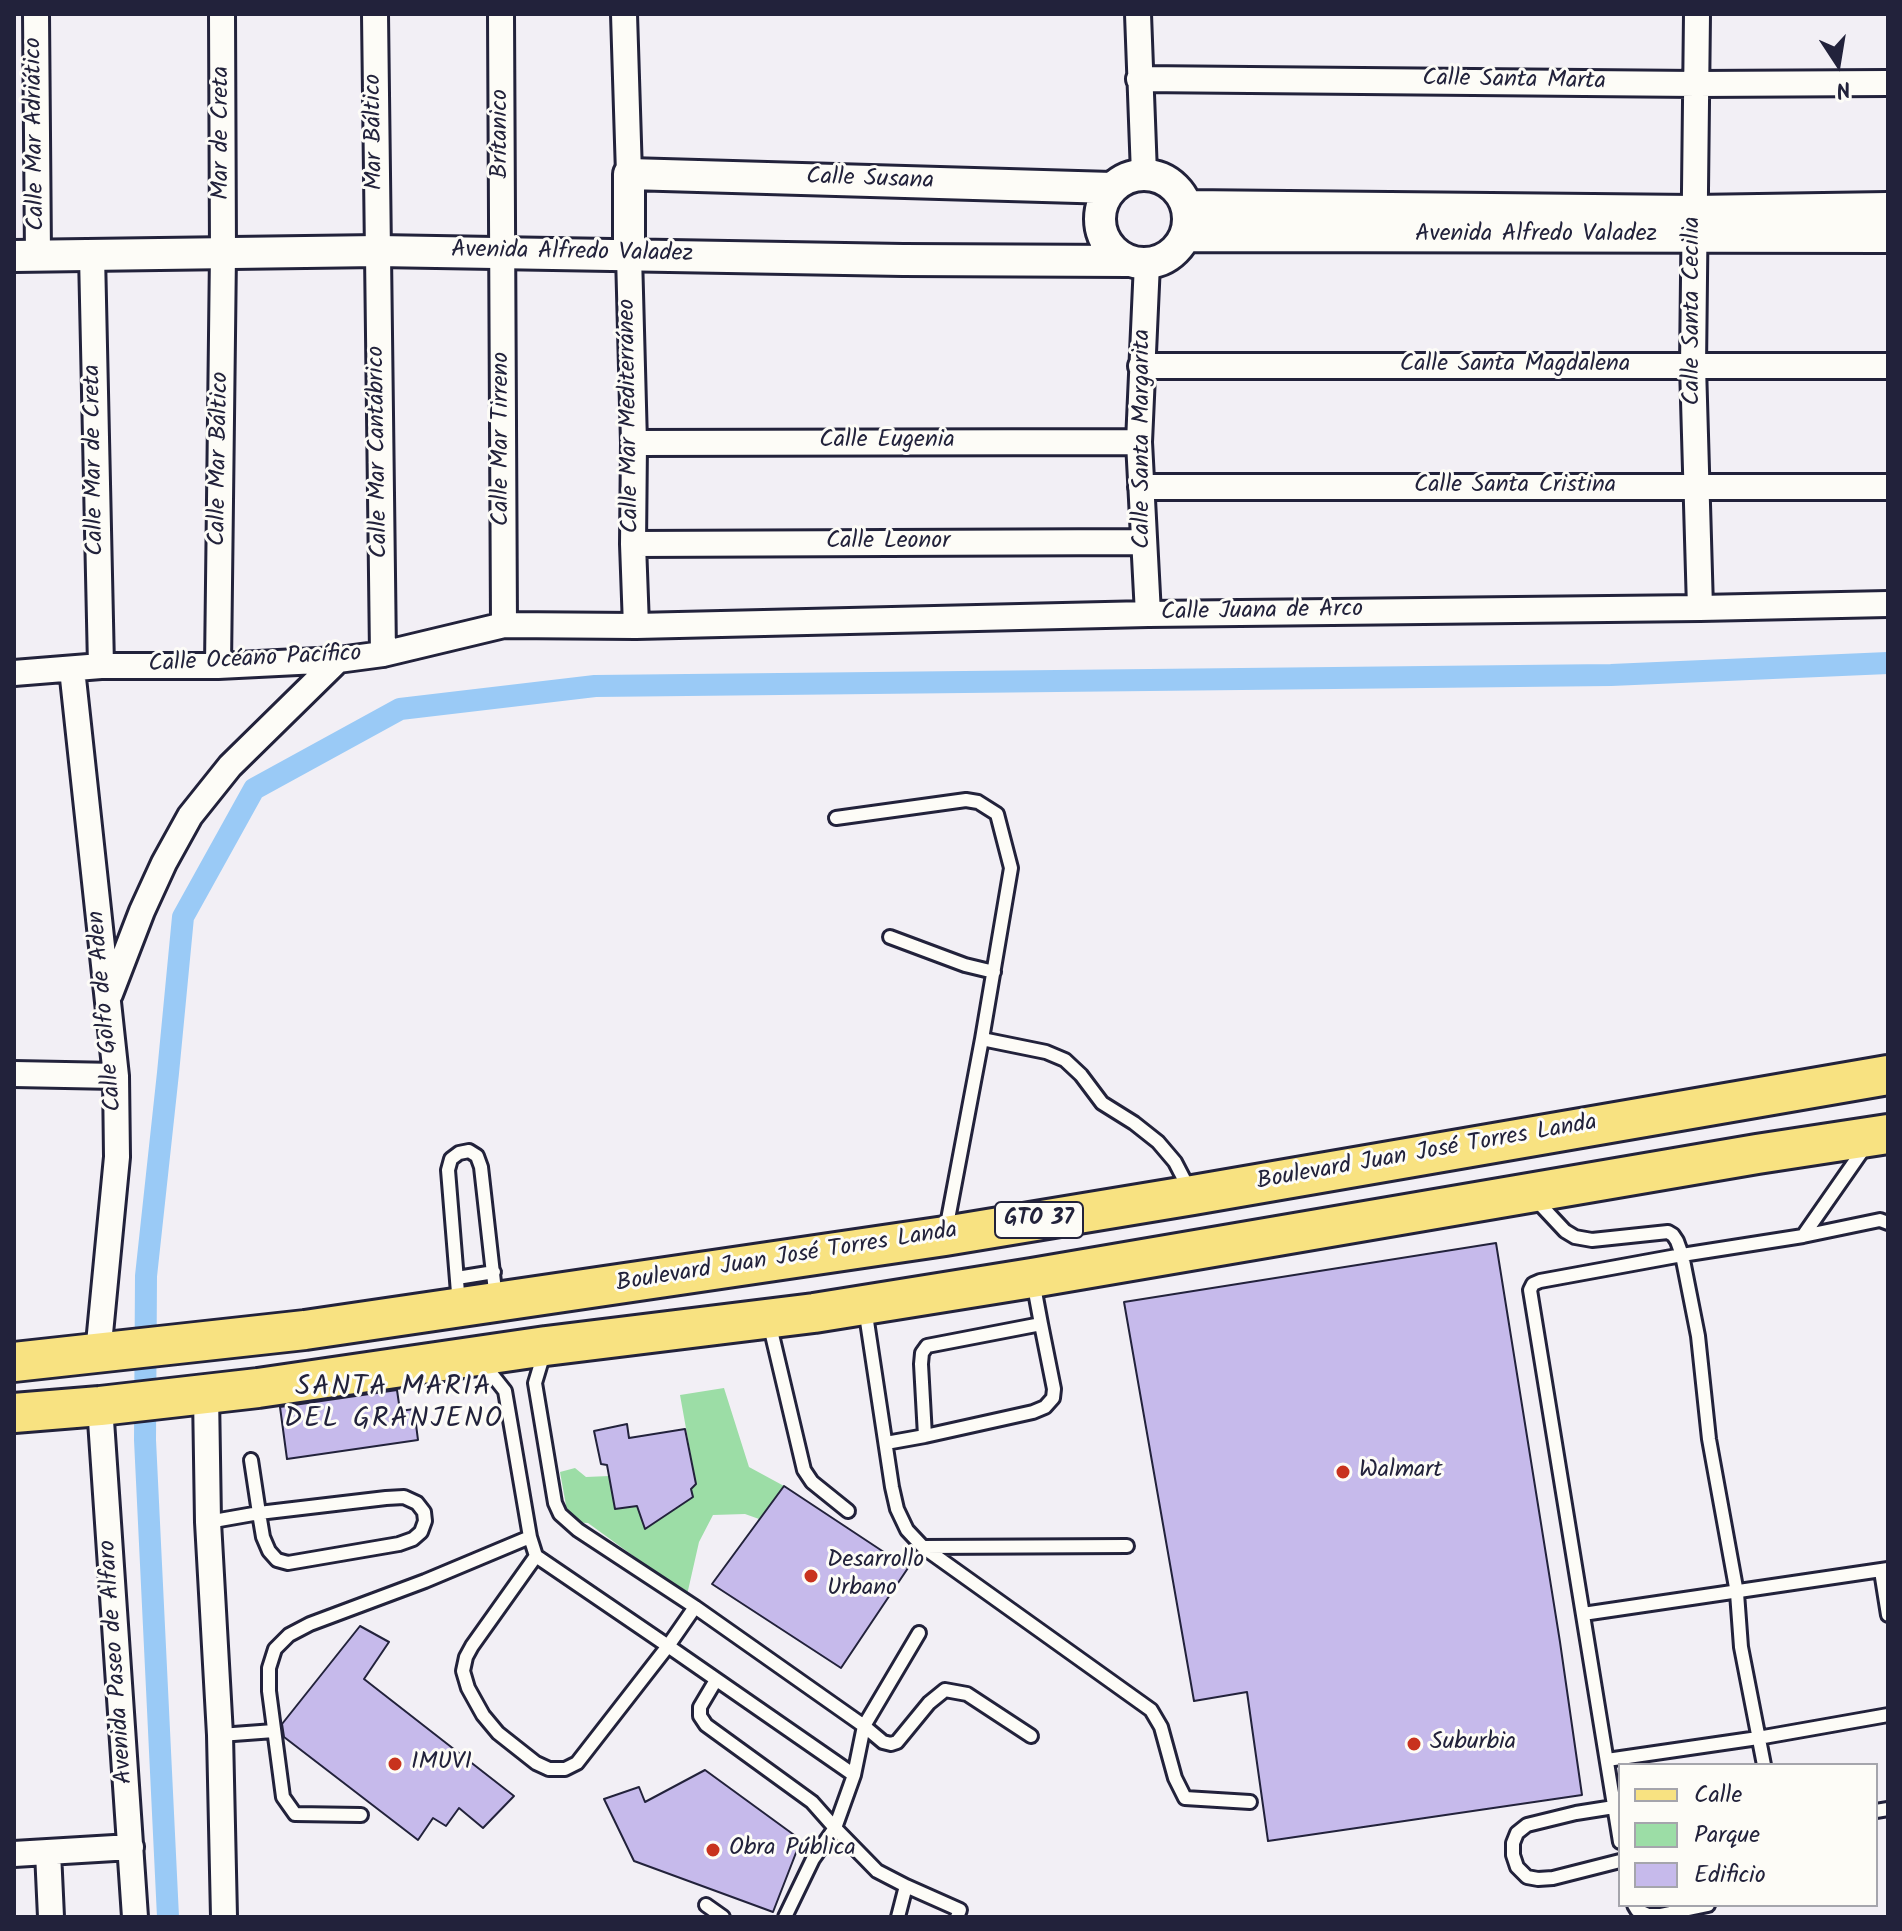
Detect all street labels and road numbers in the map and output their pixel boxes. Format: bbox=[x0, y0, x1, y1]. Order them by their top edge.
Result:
street label: Calle Mar Adriático bbox=[21, 37, 53, 231]
street label: Mar de Creta bbox=[209, 66, 237, 200]
street label: Calle Santa Marta bbox=[1422, 66, 1606, 98]
street label: Mar Báltico bbox=[361, 73, 391, 191]
street label: Brítanico bbox=[488, 89, 516, 179]
street label: Calle Susana bbox=[806, 164, 934, 198]
street label: Calle Santa Cecilia bbox=[1680, 216, 1708, 406]
street label: Avenida Alfredo Valadez bbox=[1415, 222, 1657, 250]
street label: Avenida Alfredo Valadez bbox=[451, 237, 693, 271]
street label: Calle Mar Mediterráneo bbox=[615, 298, 647, 534]
street label: Calle Santa Margarita bbox=[1130, 329, 1158, 549]
street label: Calle Mar Cantábrico bbox=[364, 346, 396, 558]
street label: Calle Mar Tirreno bbox=[489, 352, 517, 526]
street label: Calle Santa Magdalena bbox=[1400, 352, 1630, 380]
street label: Calle Mar de Creta bbox=[80, 364, 112, 556]
street label: Calle Mar Báltico bbox=[205, 371, 237, 547]
street label: Calle Eugenia bbox=[819, 428, 955, 456]
street label: Calle Santa Cristina bbox=[1414, 473, 1616, 501]
street label: Calle Leonor bbox=[826, 529, 950, 557]
street label: Calle Juana de Arco bbox=[1161, 597, 1363, 629]
street label: Calle Océano Pacífico bbox=[148, 641, 362, 681]
street label: Calle Golfo de Aden bbox=[84, 909, 130, 1113]
street label: Boulevard Juan José Torres Landa bbox=[1255, 1110, 1599, 1198]
road number: GTO 37 bbox=[995, 1202, 1083, 1238]
street label: Boulevard Juan José Torres Landa bbox=[614, 1218, 960, 1300]
street label: Avenida Paseo de Alfaro bbox=[95, 1539, 141, 1785]

